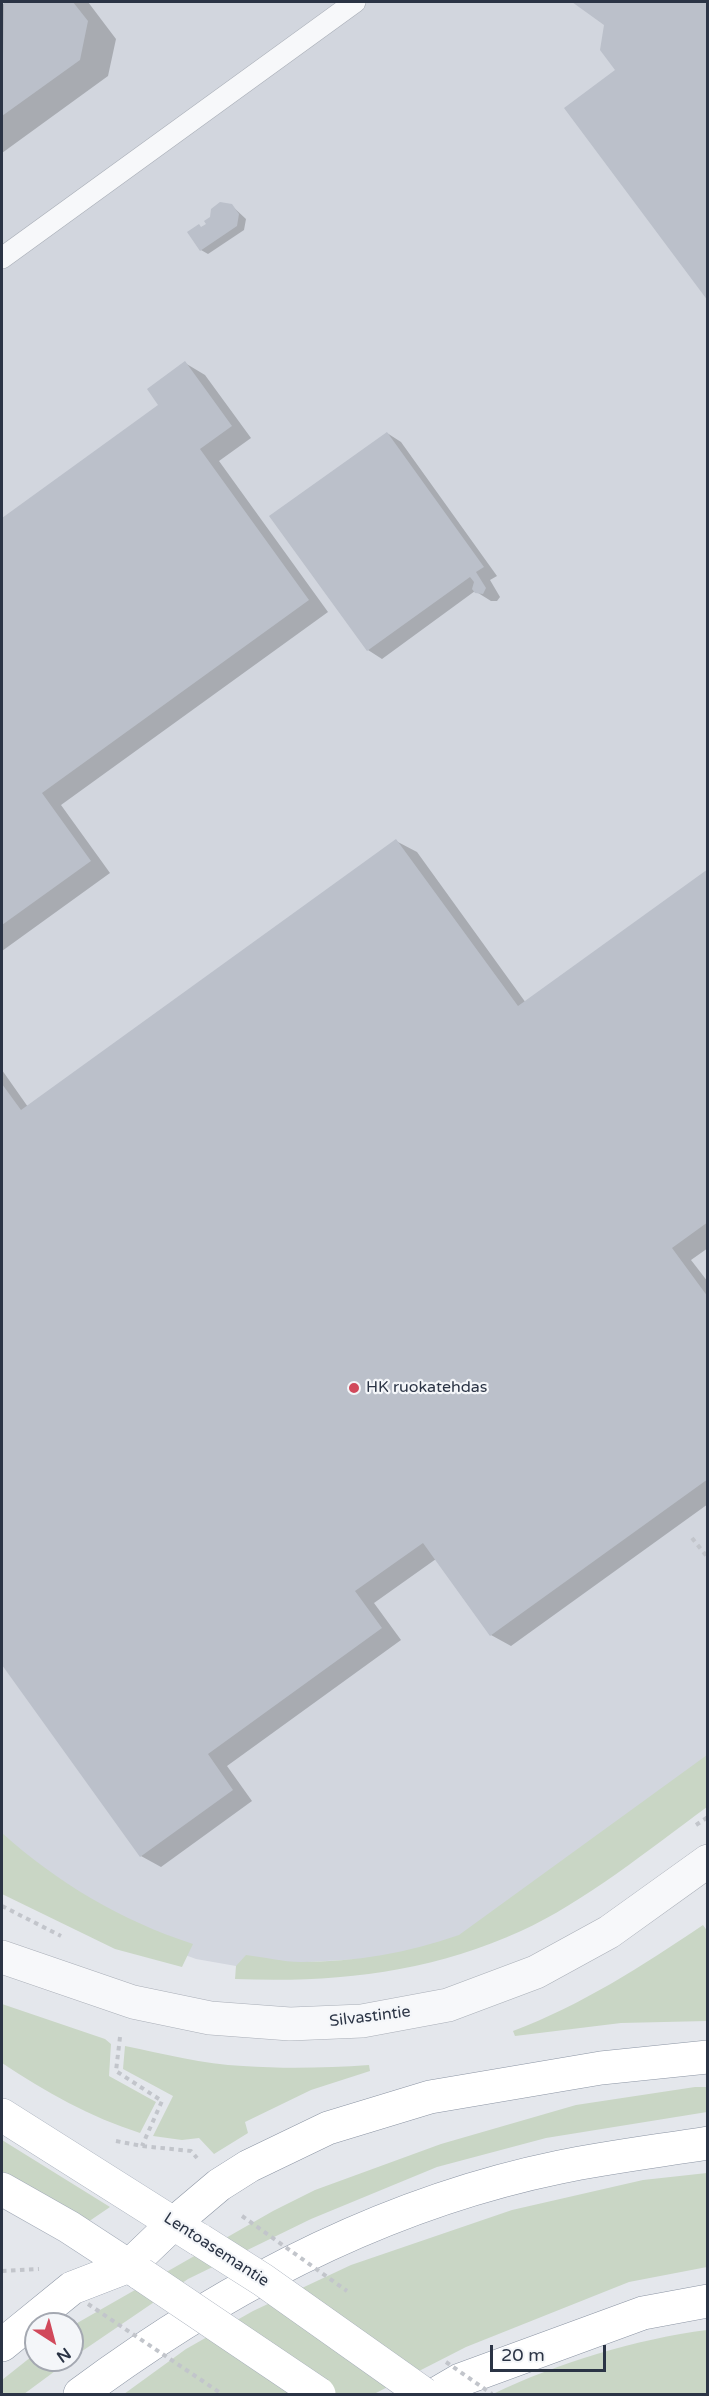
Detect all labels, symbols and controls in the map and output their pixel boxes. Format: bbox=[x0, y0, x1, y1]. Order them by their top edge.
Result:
place label: HK ruokatehdas bbox=[366, 1378, 487, 1398]
marker: HK ruokatehdas bbox=[347, 1381, 361, 1395]
street label: Silvastintie bbox=[328, 2003, 412, 2031]
street label: Lentoasemantie bbox=[160, 2209, 272, 2291]
north arrow bbox=[24, 2312, 84, 2372]
scale bar bbox=[493, 2333, 608, 2371]
text: N bbox=[52, 2343, 74, 2367]
text: 20 m bbox=[501, 2344, 545, 2366]

